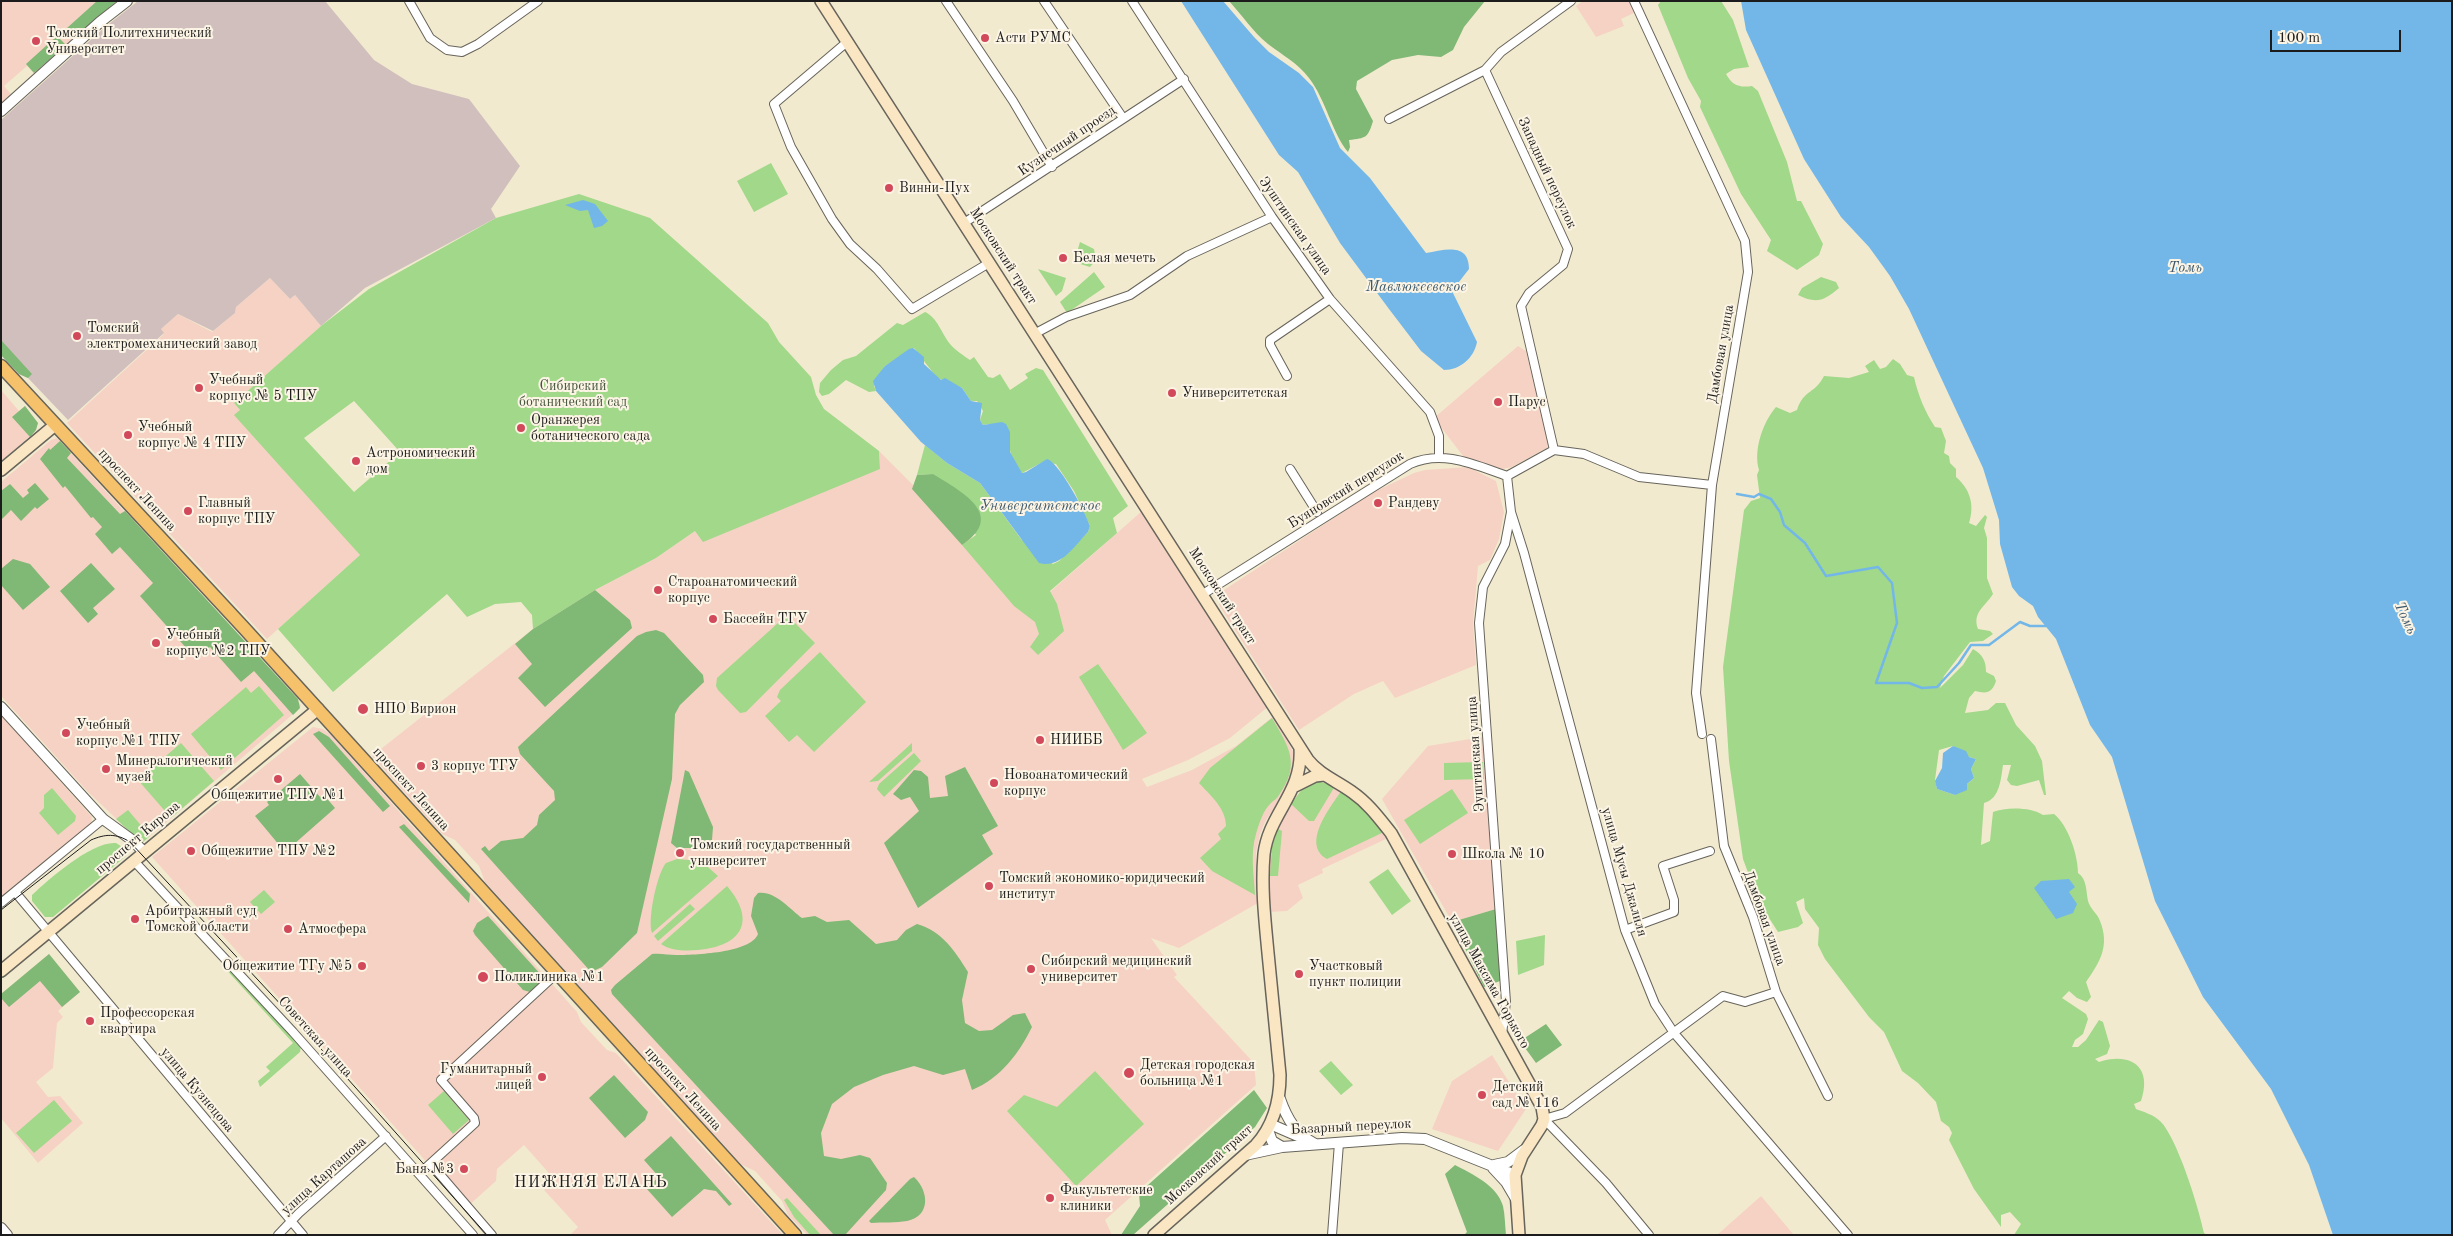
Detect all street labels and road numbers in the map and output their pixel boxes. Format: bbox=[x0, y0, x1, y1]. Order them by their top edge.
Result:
street label: Кузнечный проезд bbox=[1015, 102, 1119, 180]
street label: Западный переулок bbox=[1514, 115, 1580, 231]
street label: Эуштинская улица bbox=[1255, 174, 1335, 278]
street label: Московский тракт bbox=[965, 204, 1041, 308]
street label: Дамбовая улица bbox=[1704, 303, 1738, 405]
street label: проспект Ленина bbox=[94, 445, 180, 535]
street label: Буяновский переулок bbox=[1285, 448, 1407, 532]
street label: Московский тракт bbox=[1184, 544, 1260, 648]
street label: Эуштинская улица bbox=[1464, 696, 1488, 812]
street label: проспект Ленина bbox=[369, 744, 453, 834]
street label: проспект Кирова bbox=[92, 798, 184, 878]
street label: улица Мусы Джалиля bbox=[1597, 805, 1651, 939]
street label: Дамбовая улица bbox=[1739, 868, 1789, 968]
street label: улица Максима Горького bbox=[1445, 910, 1533, 1052]
street label: Советская улица bbox=[274, 993, 356, 1081]
street label: улица Кузнецова bbox=[157, 1044, 237, 1136]
street label: проспект Ленина bbox=[641, 1044, 725, 1134]
street label: Базарный переулок bbox=[1290, 1115, 1412, 1139]
street label: Московский тракт bbox=[1162, 1121, 1256, 1209]
street label: улица Карташова bbox=[278, 1133, 370, 1219]

